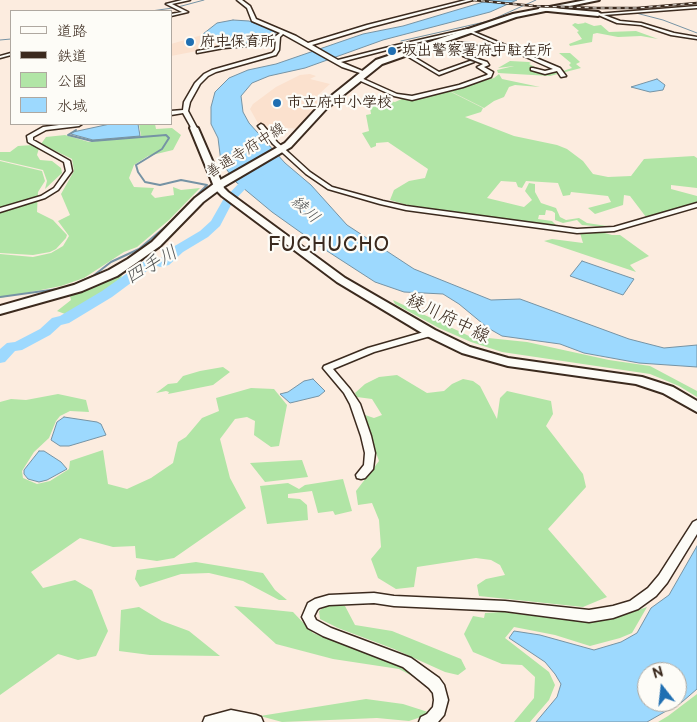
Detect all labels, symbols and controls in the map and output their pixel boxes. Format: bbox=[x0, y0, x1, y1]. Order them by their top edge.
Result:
legend bbox=[10, 10, 172, 125]
text: 道路 bbox=[57, 22, 87, 41]
place label: 府中保育所 bbox=[200, 33, 275, 51]
marker: 府中保育所 bbox=[184, 36, 196, 48]
place label: 坂出警察署府中駐在所 bbox=[402, 42, 552, 60]
marker: 坂出警察署府中駐在所 bbox=[386, 45, 398, 57]
text: 鉄道 bbox=[57, 47, 87, 66]
text: 公園 bbox=[57, 72, 87, 91]
place label: 市立府中小学校 bbox=[287, 94, 392, 112]
text: 水域 bbox=[57, 97, 87, 116]
marker: 市立府中小学校 bbox=[271, 97, 283, 109]
street label: 善通寺府中線 bbox=[203, 120, 289, 182]
water label: 綾川 bbox=[287, 192, 323, 228]
district label: FUCHUCHO bbox=[267, 234, 391, 258]
water label: 四手川 bbox=[122, 242, 182, 290]
street label: 綾川府中線 bbox=[403, 290, 493, 348]
north arrow bbox=[637, 662, 687, 712]
text: N bbox=[651, 663, 665, 683]

